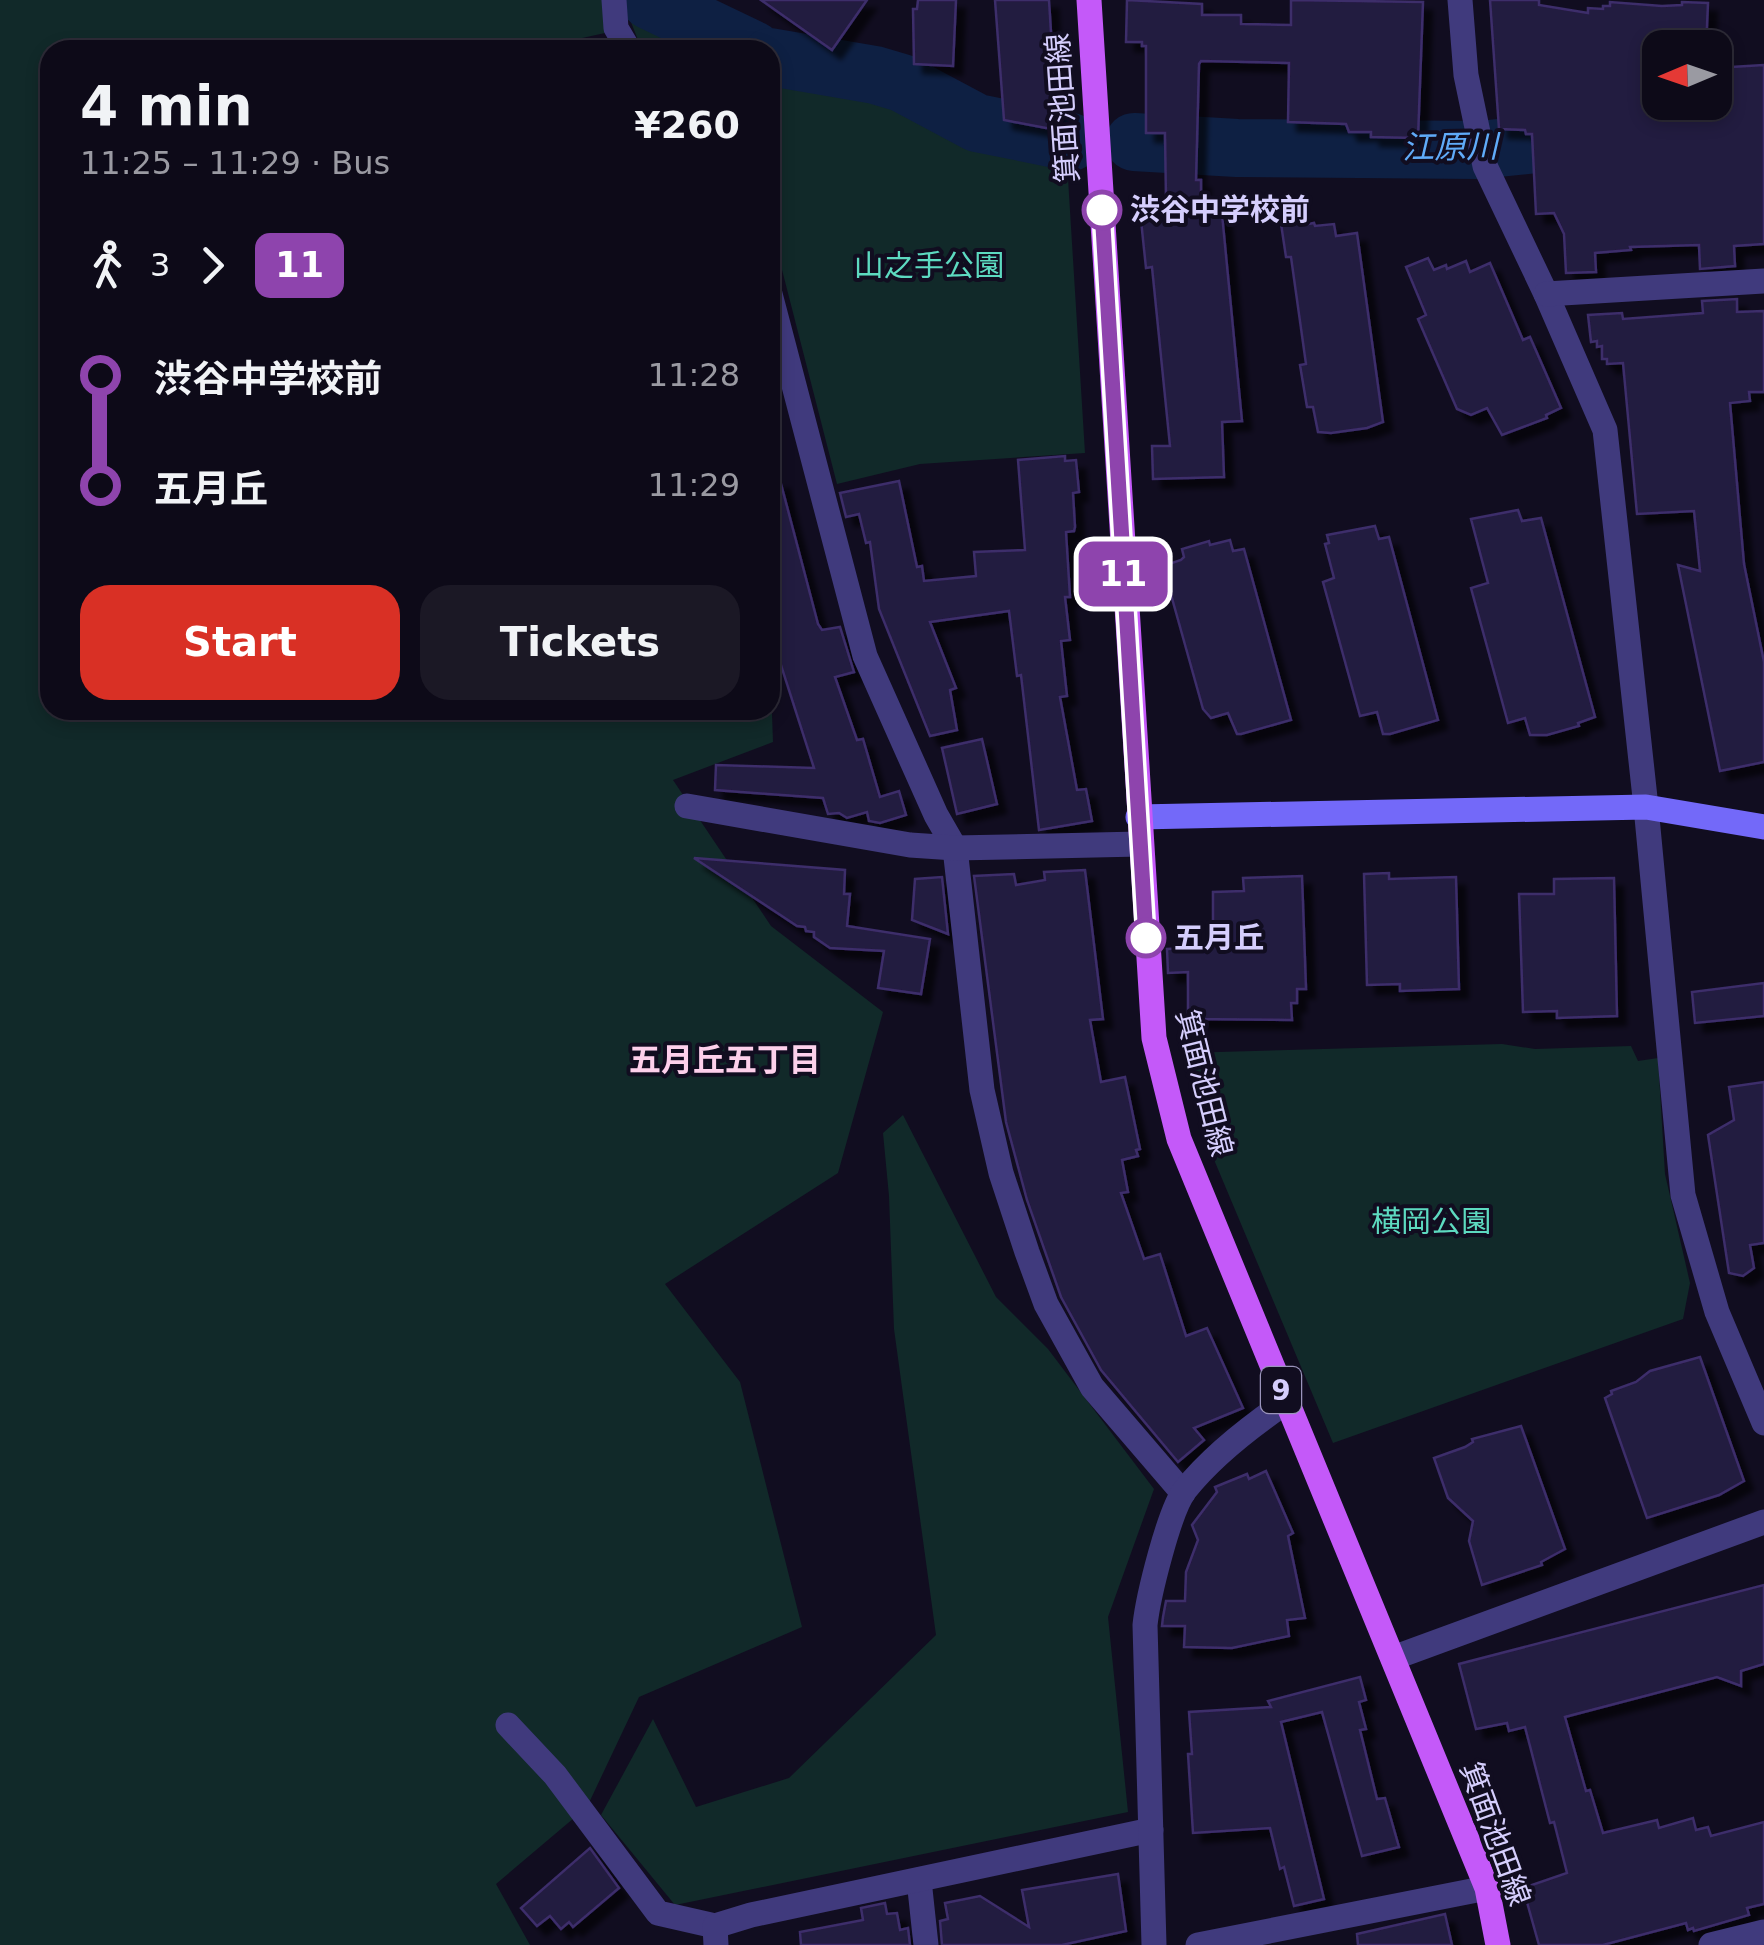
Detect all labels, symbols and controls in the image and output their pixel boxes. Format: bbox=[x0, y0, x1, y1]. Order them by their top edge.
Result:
north arrow bbox=[1642, 30, 1732, 120]
map controls bbox=[1642, 30, 1732, 120]
street label: 箕面池田線 bbox=[1040, 32, 1085, 184]
text: 4 min bbox=[80, 74, 253, 138]
text: ¥260 bbox=[634, 103, 740, 147]
water label: 江原川 bbox=[1402, 127, 1501, 167]
text: 11:25 – 11:29 · Bus bbox=[80, 144, 390, 182]
marker: 渋谷中学校前 bbox=[1083, 191, 1121, 229]
place label: 渋谷中学校前 bbox=[1130, 192, 1310, 227]
icon: walk bbox=[80, 238, 135, 293]
icon: forward bbox=[185, 238, 240, 293]
text: 11 bbox=[275, 245, 324, 285]
text: 3 bbox=[150, 246, 170, 284]
park label: 山之手公園 bbox=[854, 248, 1004, 283]
text: 11:28 bbox=[648, 356, 740, 394]
text: 渋谷中学校前 bbox=[154, 357, 382, 401]
text: 11:29 bbox=[648, 466, 740, 504]
text: 五月丘 bbox=[154, 467, 268, 511]
line badge: 11 bbox=[1078, 542, 1168, 606]
text: 11 bbox=[1099, 554, 1147, 594]
button: Start bbox=[80, 585, 400, 700]
button: Tickets bbox=[420, 585, 740, 700]
marker: 五月丘 bbox=[1127, 919, 1165, 957]
place label: 五月丘 bbox=[1174, 920, 1264, 955]
street label: 箕面池田線 bbox=[1169, 1006, 1240, 1160]
district label: 五月丘五丁目 bbox=[629, 1041, 821, 1079]
park label: 横岡公園 bbox=[1371, 1204, 1491, 1239]
road number: 9 bbox=[1261, 1367, 1301, 1413]
street label: 箕面池田線 bbox=[1453, 1757, 1538, 1910]

